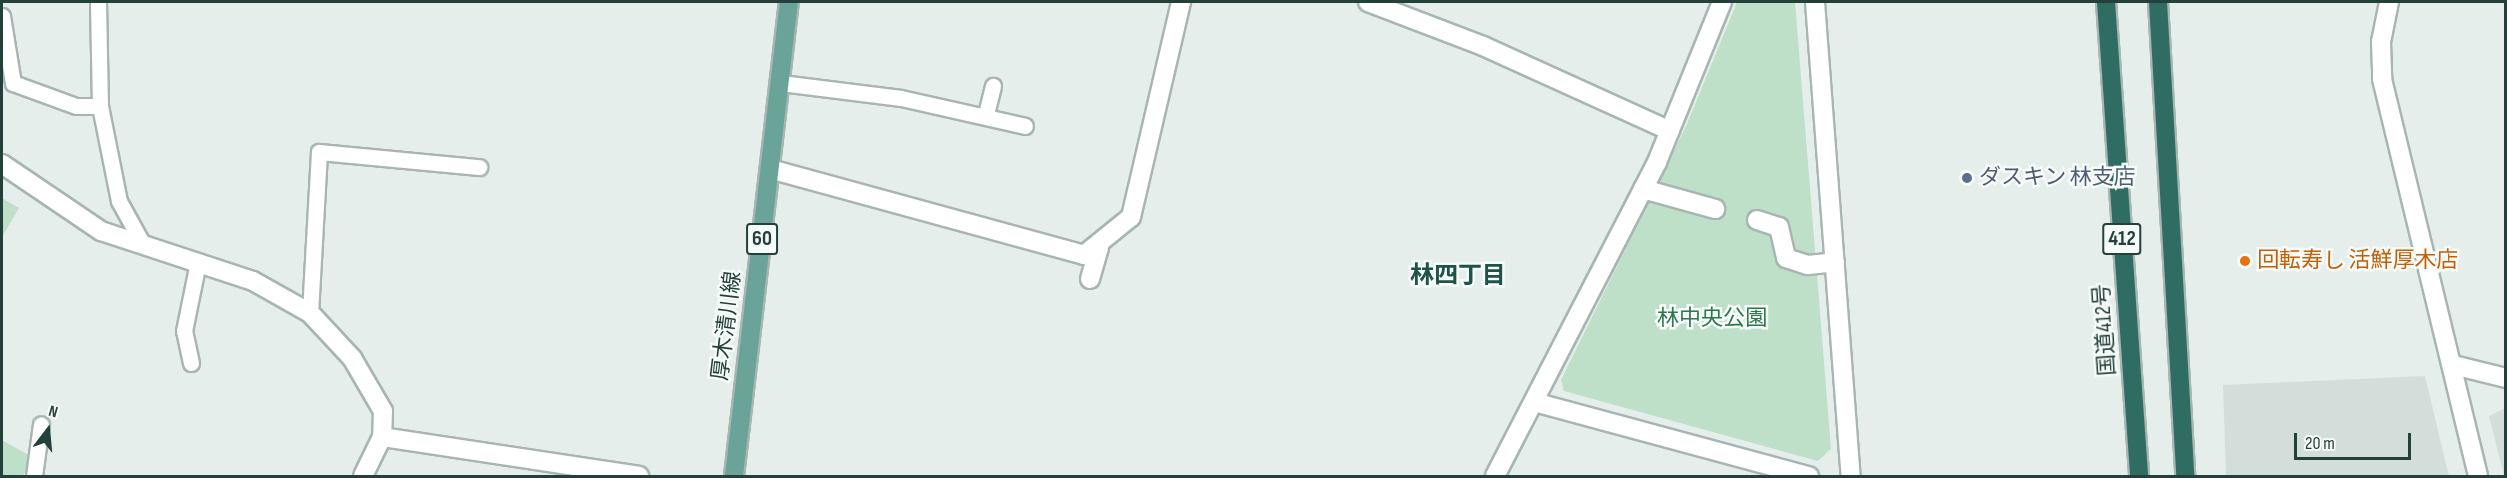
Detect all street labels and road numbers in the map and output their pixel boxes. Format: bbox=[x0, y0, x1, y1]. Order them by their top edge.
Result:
road number: 60 bbox=[746, 221, 778, 257]
road number: 412 bbox=[2101, 221, 2143, 257]
street label: 厚木清川線 bbox=[707, 270, 747, 382]
street label: 国道412号 bbox=[2089, 283, 2121, 377]

